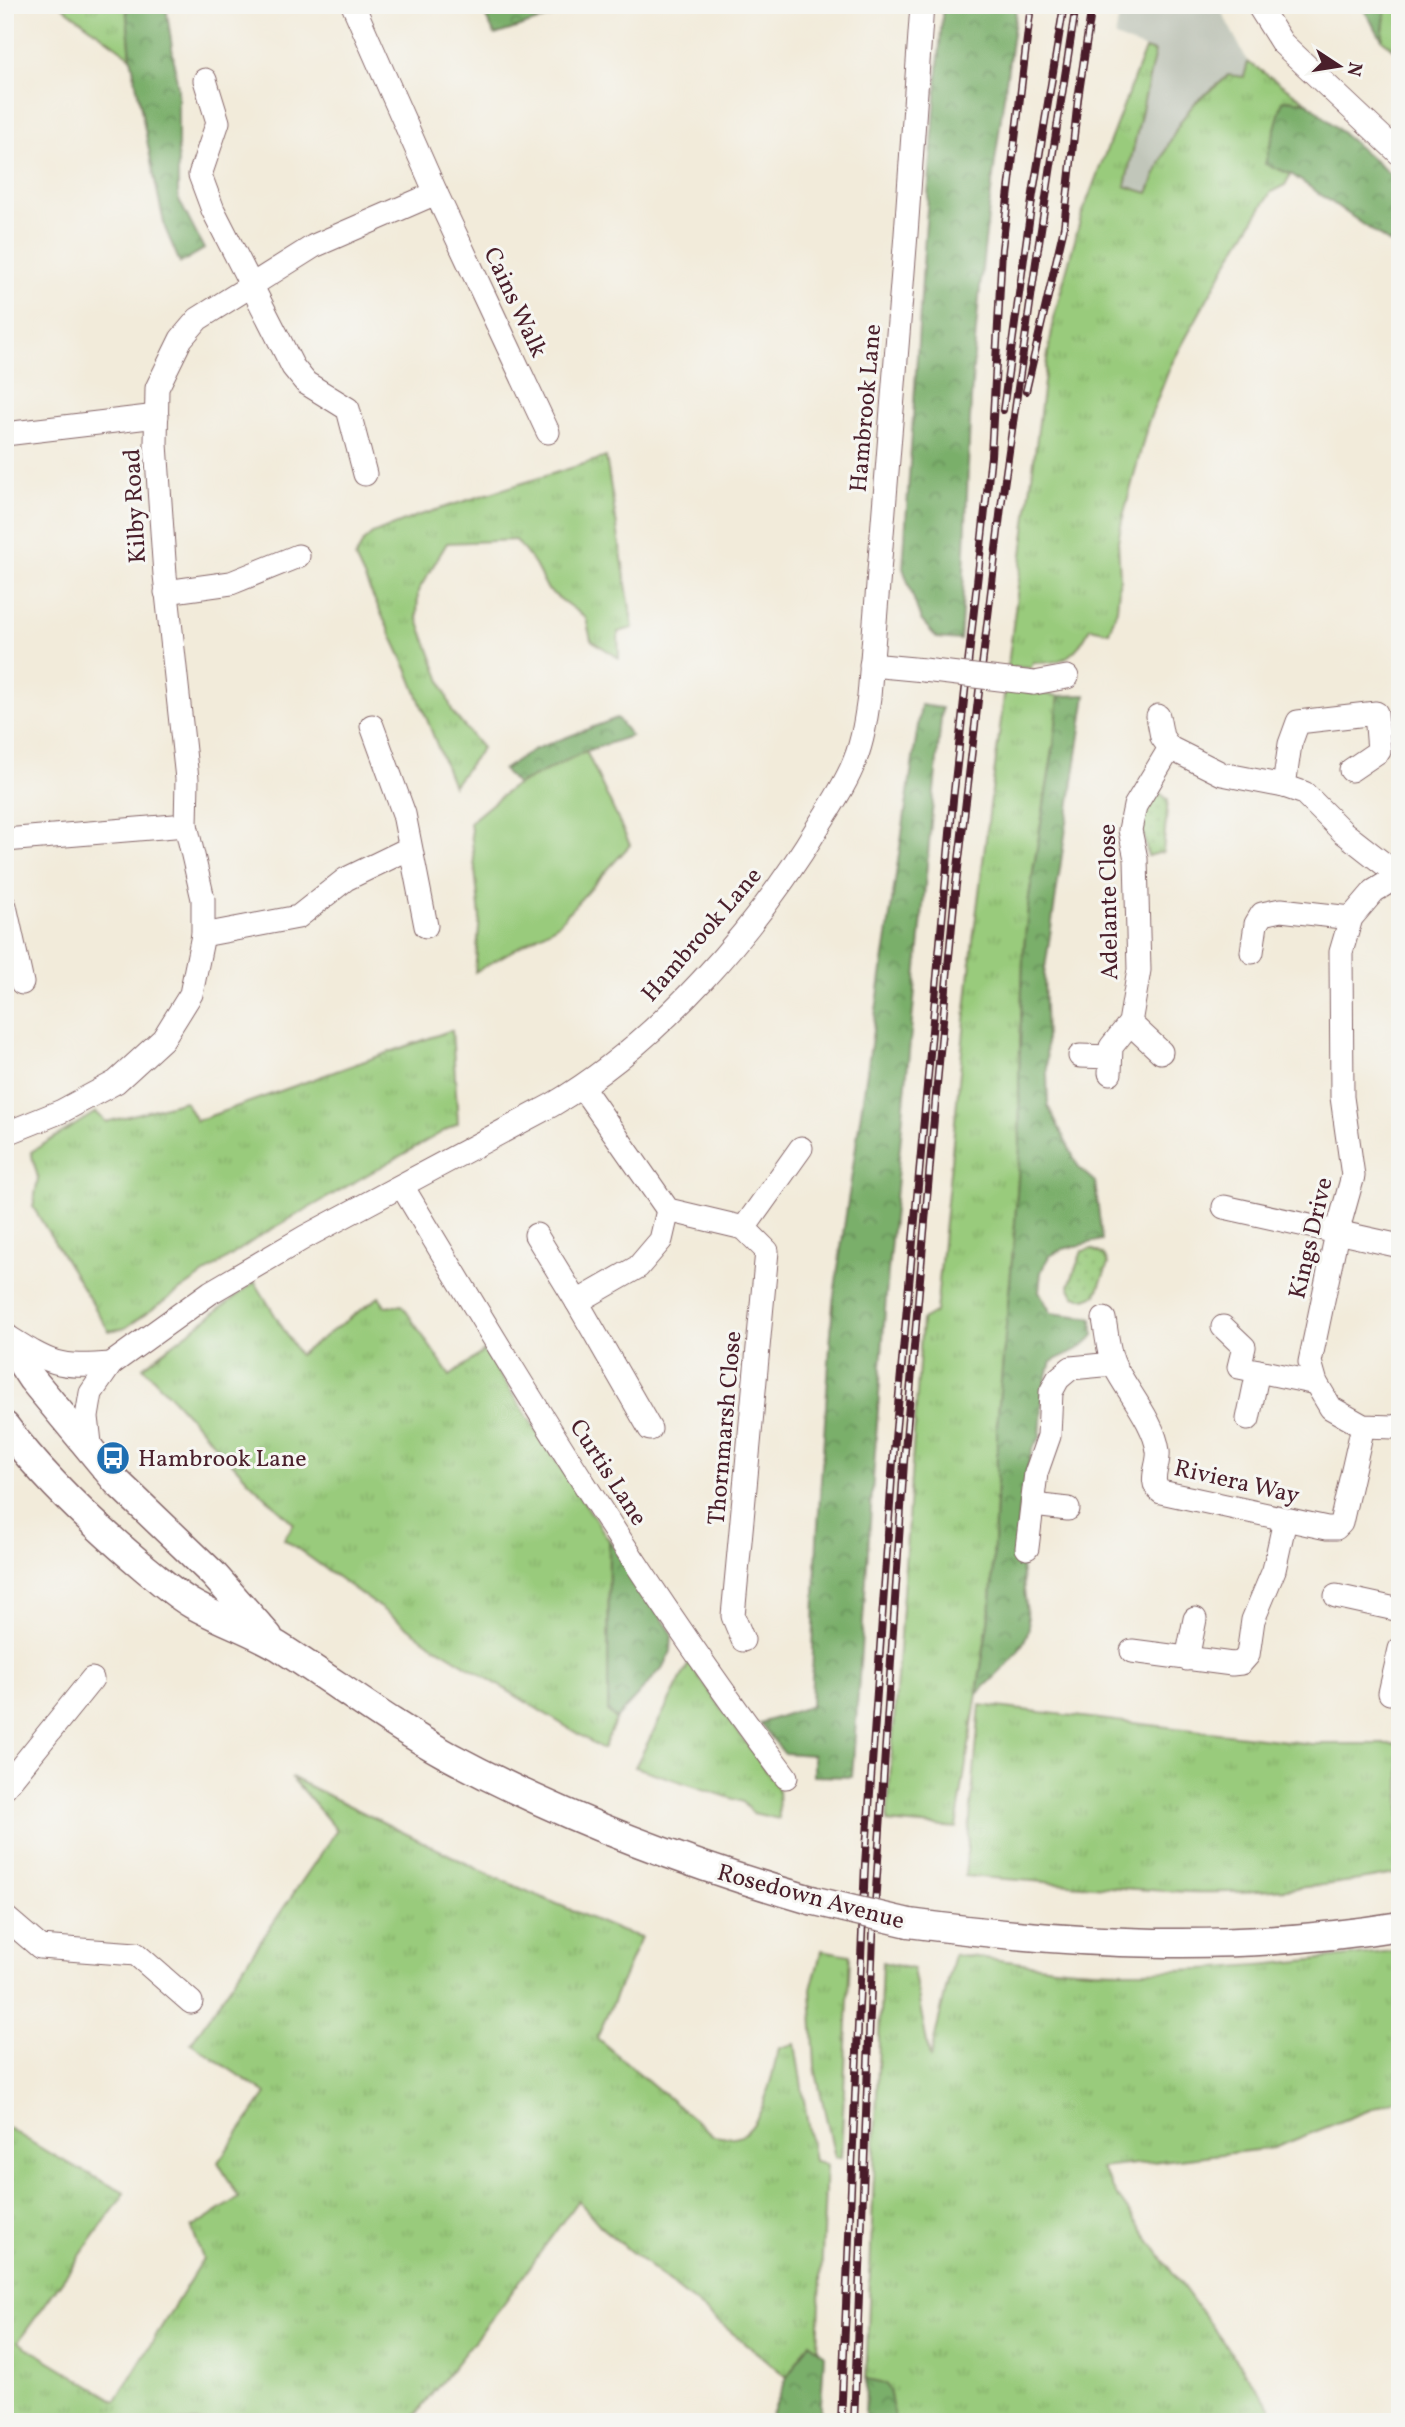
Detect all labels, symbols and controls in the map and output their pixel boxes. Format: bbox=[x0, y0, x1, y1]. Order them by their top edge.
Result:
north arrow bbox=[1304, 32, 1374, 102]
text: N bbox=[1339, 60, 1368, 79]
street label: Cains Walk bbox=[474, 242, 555, 364]
street label: Hambrook Lane bbox=[843, 323, 891, 494]
street label: Kilby Road bbox=[116, 448, 156, 564]
street label: Adelante Close bbox=[1092, 823, 1128, 980]
street label: Hambrook Lane bbox=[634, 860, 771, 1010]
street label: Kings Drive bbox=[1281, 1174, 1342, 1303]
street label: Thornmarsh Close bbox=[701, 1330, 751, 1527]
street label: Curtis Lane bbox=[560, 1413, 655, 1533]
bus stop icon: Hambrook Lane bbox=[94, 1439, 132, 1477]
place label: Hambrook Lane bbox=[138, 1443, 307, 1477]
street label: Riviera Way bbox=[1171, 1452, 1303, 1514]
street label: Rosedown Avenue bbox=[713, 1857, 908, 1939]

